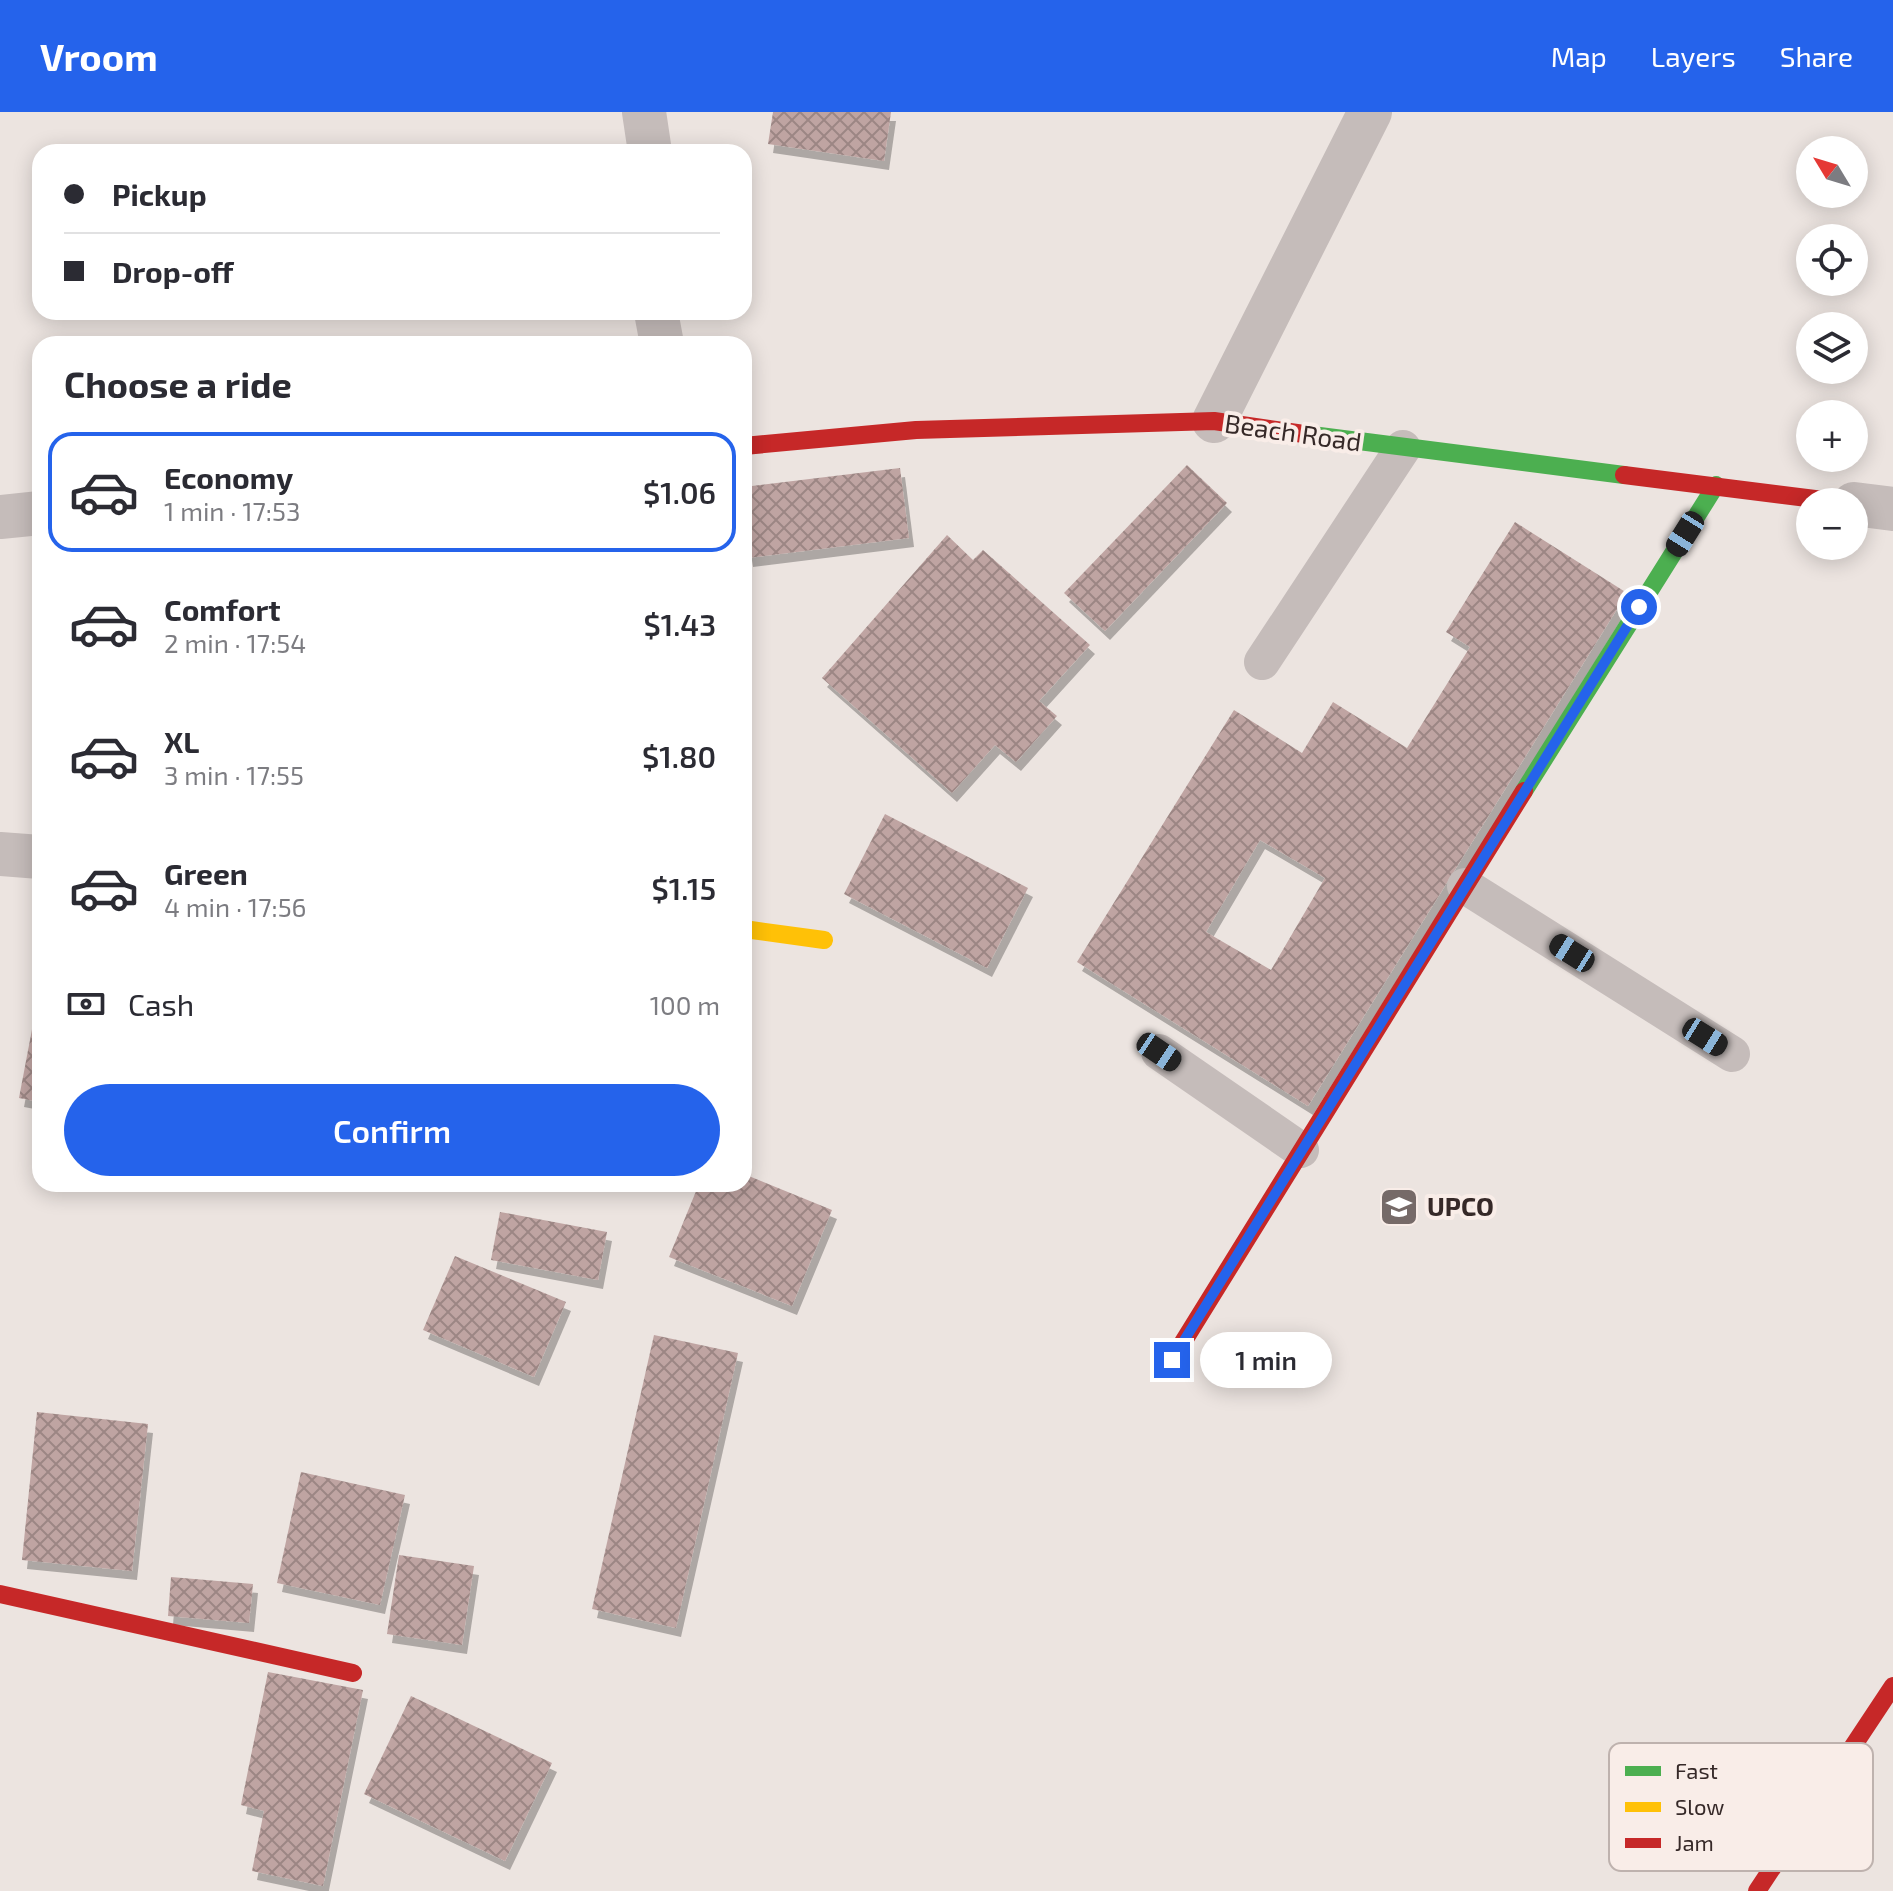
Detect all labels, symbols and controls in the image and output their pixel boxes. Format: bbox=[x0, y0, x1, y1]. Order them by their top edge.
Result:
text: Vroom bbox=[40, 33, 158, 79]
text: Map bbox=[1551, 39, 1607, 73]
text: Layers bbox=[1651, 39, 1736, 73]
text: Share bbox=[1780, 39, 1853, 73]
north arrow bbox=[1796, 136, 1868, 208]
map controls bbox=[1796, 136, 1868, 560]
text: Pickup bbox=[112, 176, 207, 212]
button: locate bbox=[1796, 224, 1868, 296]
text: Drop-off bbox=[112, 253, 234, 289]
button: layers bbox=[1796, 312, 1868, 384]
text: Choose a ride bbox=[64, 362, 292, 405]
button: + bbox=[1796, 400, 1868, 472]
street label: Beach Road bbox=[1223, 407, 1364, 456]
icon: car bbox=[68, 456, 140, 528]
text: Economy bbox=[164, 459, 293, 495]
text: $1.06 bbox=[643, 474, 716, 510]
button: − bbox=[1796, 488, 1868, 560]
text: 1 min · 17:53 bbox=[164, 495, 300, 526]
car bbox=[1662, 507, 1708, 561]
icon: car bbox=[68, 588, 140, 660]
route start bbox=[1621, 589, 1657, 625]
text: Comfort bbox=[164, 591, 281, 627]
text: $1.43 bbox=[644, 606, 716, 642]
text: 2 min · 17:54 bbox=[164, 627, 306, 658]
icon: car bbox=[68, 720, 140, 792]
text: XL bbox=[164, 723, 199, 759]
text: $1.80 bbox=[642, 738, 716, 774]
text: 3 min · 17:55 bbox=[164, 759, 304, 790]
icon: car bbox=[68, 852, 140, 924]
text: Green bbox=[164, 855, 248, 891]
text: $1.15 bbox=[652, 870, 716, 906]
text: 4 min · 17:56 bbox=[164, 891, 306, 922]
car bbox=[1545, 930, 1599, 976]
icon: cash bbox=[64, 982, 108, 1026]
text: Cash bbox=[128, 986, 194, 1022]
text: 100 m bbox=[650, 989, 720, 1020]
car bbox=[1678, 1014, 1732, 1060]
car bbox=[1132, 1029, 1186, 1075]
button: Confirm bbox=[64, 1084, 720, 1176]
school or university icon: UPCO bbox=[1378, 1186, 1420, 1228]
place label: UPCO bbox=[1427, 1190, 1494, 1221]
callout: 1 min bbox=[1200, 1332, 1332, 1388]
route end bbox=[1154, 1342, 1190, 1378]
text: 1 min bbox=[1235, 1344, 1297, 1375]
legend bbox=[1609, 1743, 1873, 1871]
text: Fast bbox=[1675, 1757, 1718, 1783]
text: Slow bbox=[1675, 1793, 1724, 1819]
text: Jam bbox=[1675, 1829, 1714, 1855]

